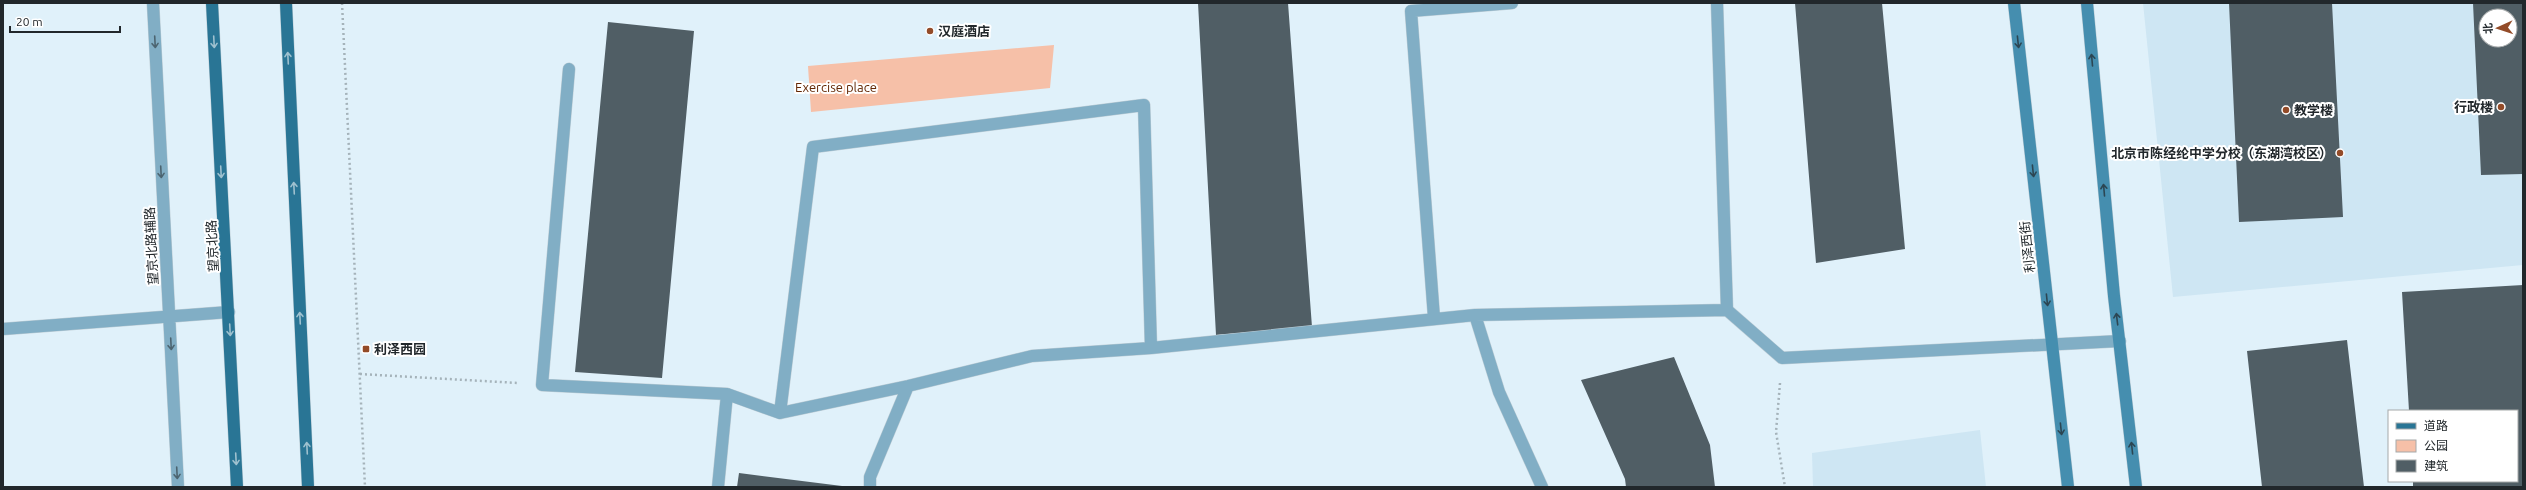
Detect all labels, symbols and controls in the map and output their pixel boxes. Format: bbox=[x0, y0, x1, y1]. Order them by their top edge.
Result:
scale bar bbox=[10, 8, 120, 34]
north arrow bbox=[2478, 8, 2518, 48]
text: 20 m bbox=[16, 15, 43, 28]
text: 北 bbox=[2482, 23, 2494, 34]
place label: 汉庭酒店 bbox=[938, 24, 990, 38]
marker: 汉庭酒店 bbox=[925, 26, 935, 36]
one-way arrow bbox=[151, 35, 158, 48]
one-way arrow bbox=[211, 35, 218, 48]
one-way arrow bbox=[2015, 35, 2022, 48]
one-way arrow bbox=[285, 52, 292, 65]
one-way arrow bbox=[2088, 54, 2096, 67]
park label: Exercise place bbox=[795, 80, 877, 94]
place label: 行政楼 bbox=[2454, 100, 2493, 114]
marker: 行政楼 bbox=[2496, 102, 2506, 112]
place label: 教学楼 bbox=[2294, 103, 2333, 117]
marker: 教学楼 bbox=[2281, 105, 2291, 115]
place label: 北京市陈经纶中学分校（东湖湾校区） bbox=[2111, 146, 2332, 160]
marker: 北京市陈经纶中学分校（东湖湾校区） bbox=[2335, 148, 2345, 158]
one-way arrow bbox=[2029, 164, 2037, 177]
one-way arrow bbox=[158, 165, 165, 178]
one-way arrow bbox=[218, 165, 225, 178]
one-way arrow bbox=[291, 182, 298, 195]
one-way arrow bbox=[2101, 184, 2108, 197]
street label: 望京北路辅路 bbox=[142, 207, 160, 285]
street label: 望京北路 bbox=[204, 220, 220, 272]
street label: 利泽西街 bbox=[2017, 220, 2037, 274]
one-way arrow bbox=[2043, 293, 2051, 306]
one-way arrow bbox=[297, 312, 304, 325]
one-way arrow bbox=[2113, 313, 2121, 326]
one-way arrow bbox=[226, 323, 234, 336]
one-way arrow bbox=[167, 337, 174, 350]
place label: 利泽西园 bbox=[374, 342, 426, 356]
marker: 利泽西园 bbox=[361, 344, 371, 354]
legend bbox=[2388, 410, 2518, 482]
text: 道路 bbox=[2424, 419, 2448, 432]
one-way arrow bbox=[2058, 422, 2065, 435]
text: 公园 bbox=[2424, 439, 2448, 452]
one-way arrow bbox=[303, 442, 310, 455]
one-way arrow bbox=[2128, 442, 2135, 455]
one-way arrow bbox=[232, 452, 239, 465]
text: 建筑 bbox=[2424, 459, 2448, 472]
one-way arrow bbox=[174, 466, 181, 479]

